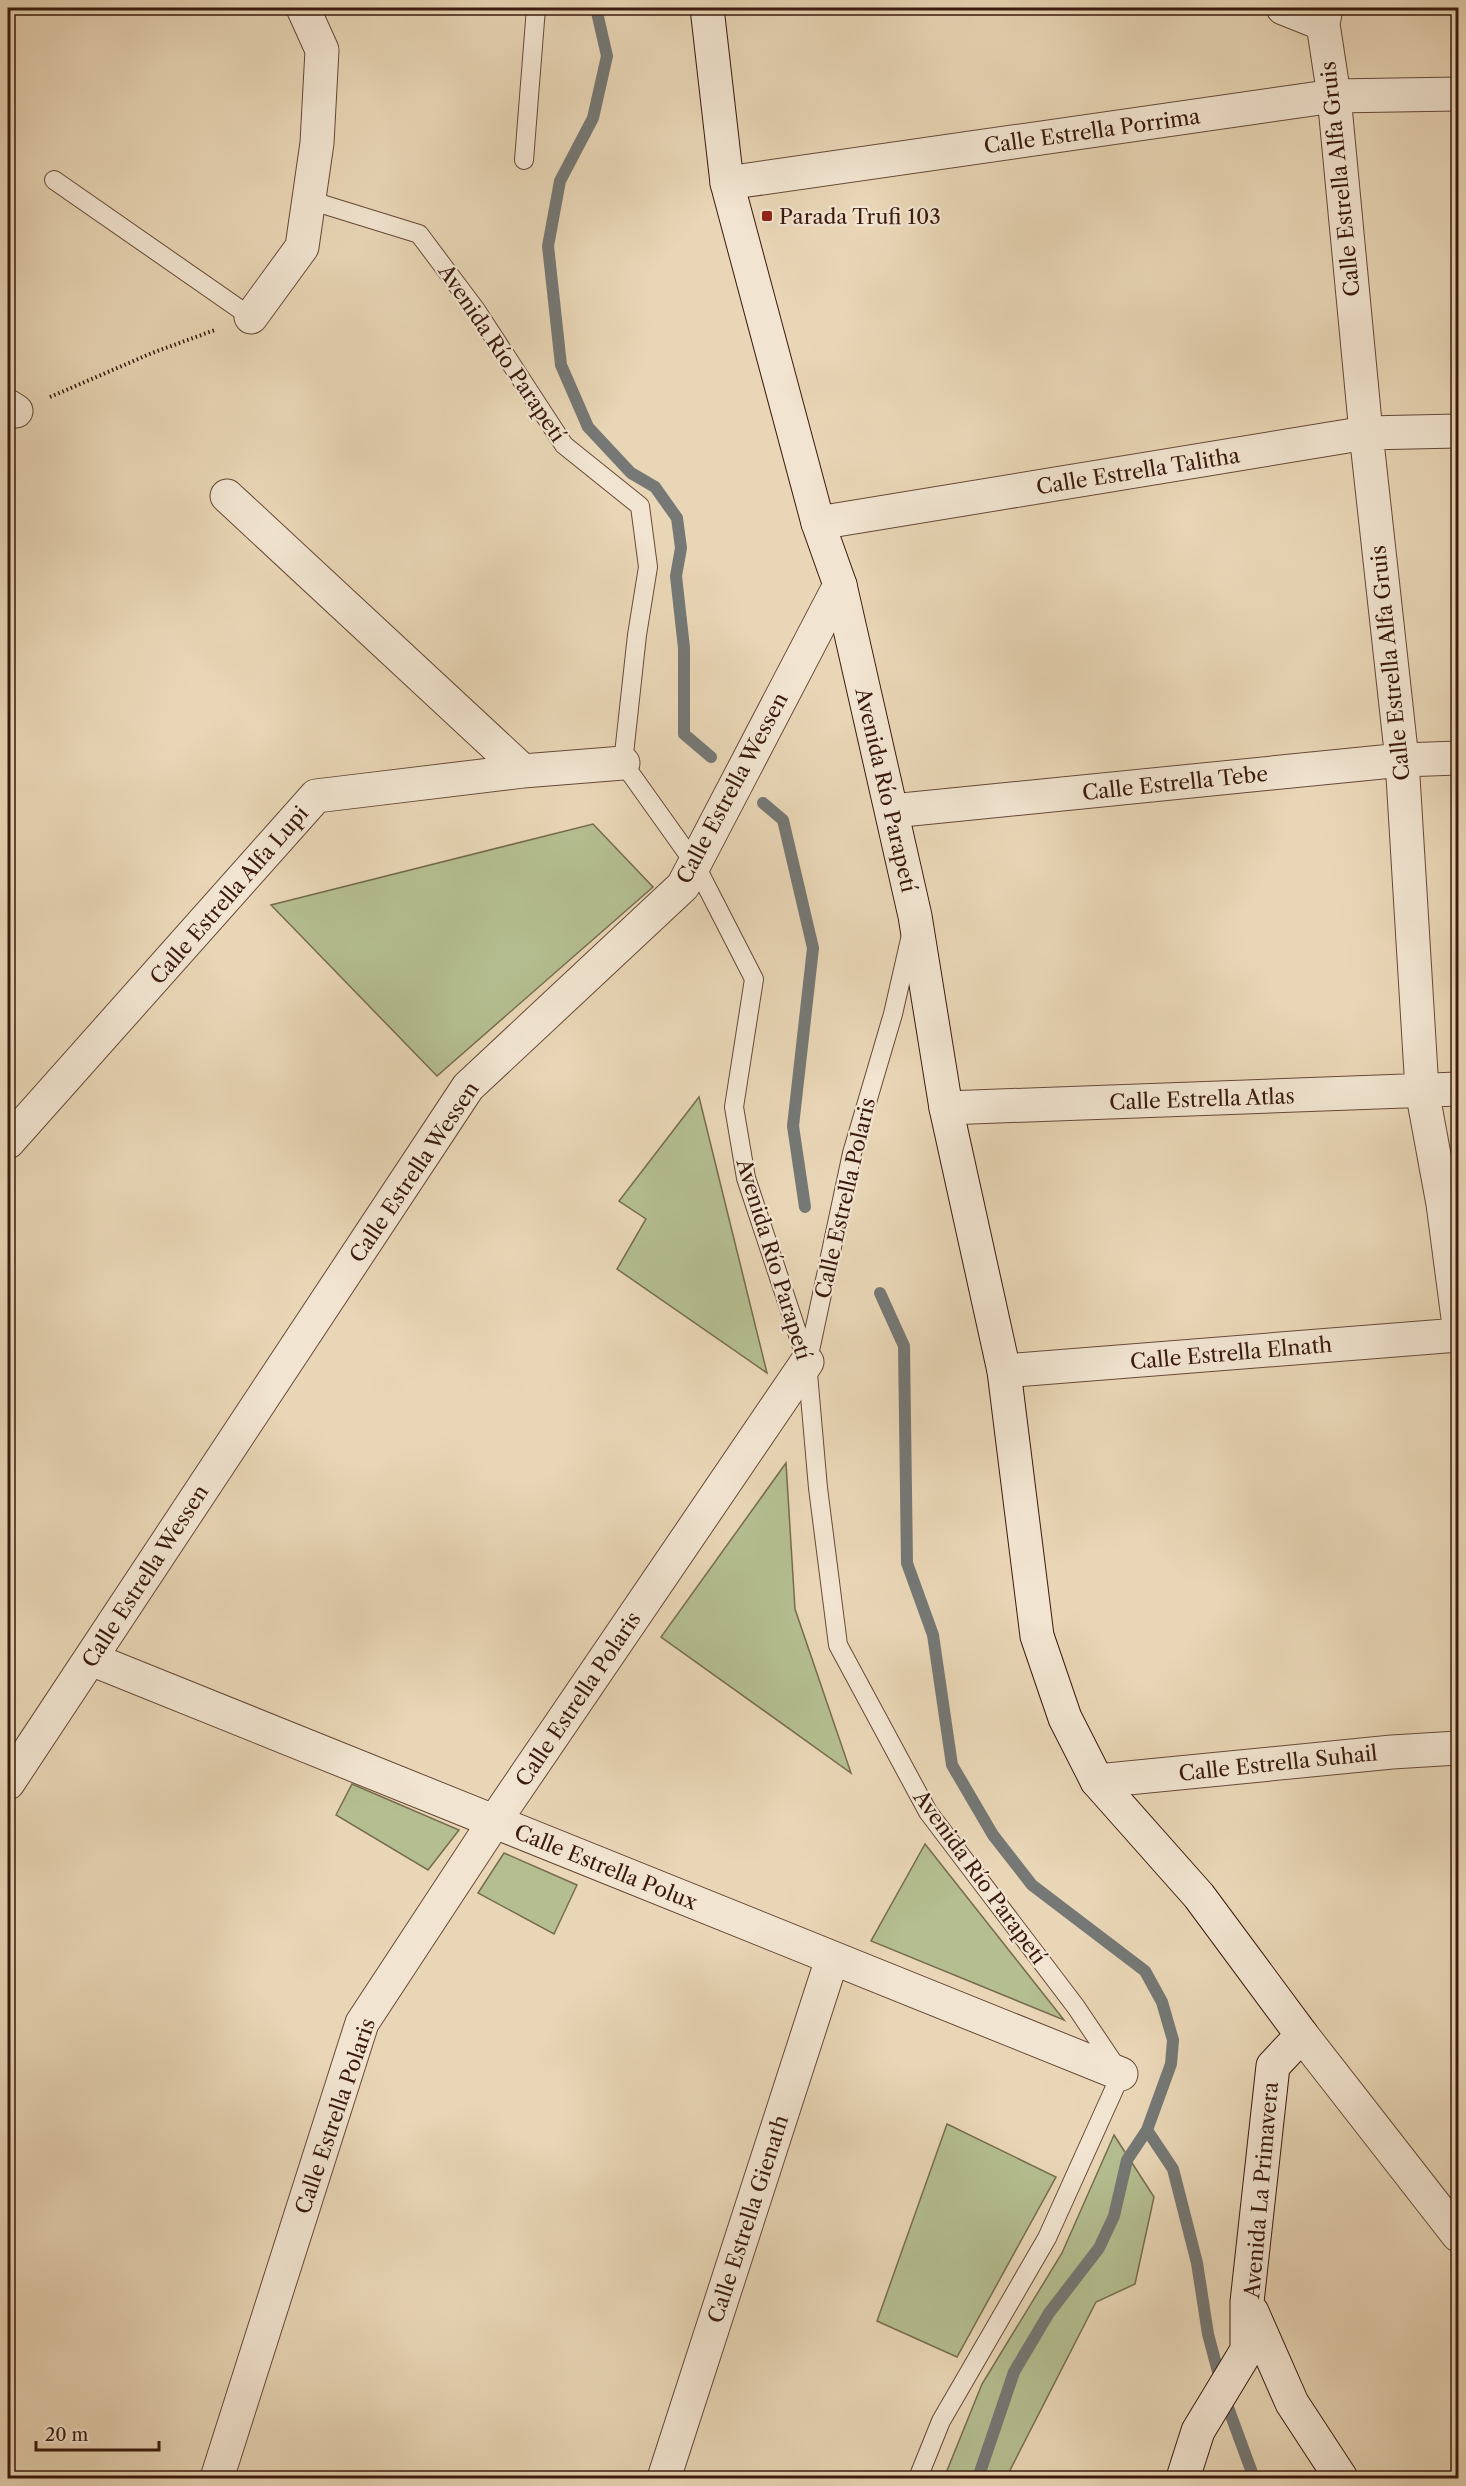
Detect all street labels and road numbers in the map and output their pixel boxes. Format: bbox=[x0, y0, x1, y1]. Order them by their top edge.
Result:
street label: Calle Estrella Alfa Gruis bbox=[1315, 60, 1365, 298]
street label: Calle Estrella Porrima bbox=[982, 103, 1203, 159]
street label: Avenida Río Parapetí bbox=[433, 259, 571, 447]
street label: Calle Estrella Talitha bbox=[1034, 442, 1242, 499]
street label: Calle Estrella Alfa Gruis bbox=[1365, 544, 1415, 782]
street label: Avenida Río Parapetí bbox=[850, 685, 922, 895]
street label: Calle Estrella Wessen bbox=[671, 688, 793, 888]
street label: Calle Estrella Tebe bbox=[1081, 761, 1269, 805]
street label: Calle Estrella Alfa Lupi bbox=[145, 801, 313, 989]
street label: Calle Estrella Wessen bbox=[344, 1077, 484, 1267]
street label: Calle Estrella Atlas bbox=[1109, 1083, 1295, 1115]
street label: Calle Estrella Polaris bbox=[810, 1095, 880, 1301]
street label: Avenida Río Parapetí bbox=[731, 1155, 816, 1362]
street label: Calle Estrella Elnath bbox=[1129, 1332, 1333, 1374]
street label: Calle Estrella Wessen bbox=[77, 1480, 213, 1672]
street label: Calle Estrella Polaris bbox=[510, 1607, 646, 1791]
street label: Calle Estrella Suhail bbox=[1177, 1740, 1379, 1786]
street label: Avenida Río Parapetí bbox=[908, 1784, 1051, 1969]
street label: Calle Estrella Polux bbox=[511, 1819, 702, 1915]
street label: Calle Estrella Polaris bbox=[290, 2015, 380, 2217]
street label: Avenida La Primavera bbox=[1239, 2080, 1283, 2300]
street label: Calle Estrella Gienath bbox=[703, 2112, 793, 2326]

